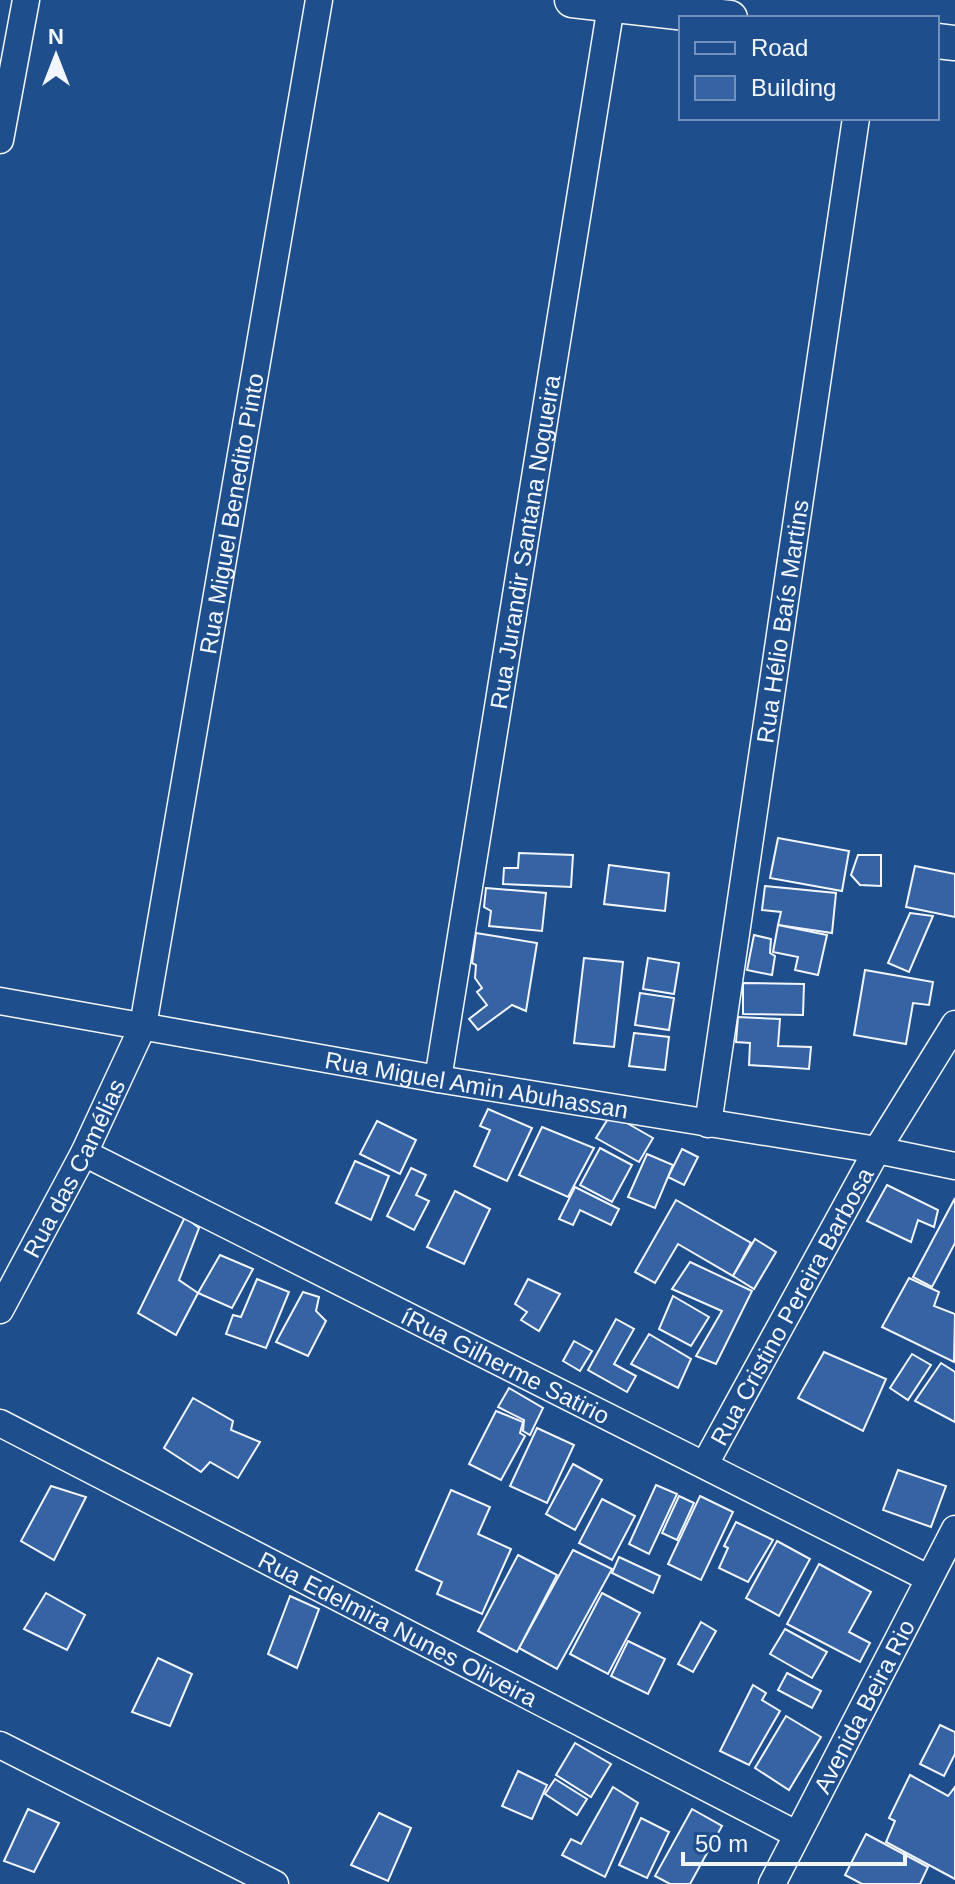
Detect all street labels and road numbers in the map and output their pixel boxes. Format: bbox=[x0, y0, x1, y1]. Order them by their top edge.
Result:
street label: Rua Miguel Benedito Pinto bbox=[194, 371, 268, 656]
street label: Rua Jurandir Santana Nogueira bbox=[484, 372, 565, 711]
street label: Rua Hélio Baís Martins bbox=[751, 498, 813, 745]
street label: Rua Miguel Amin Abuhassan bbox=[323, 1046, 630, 1123]
street label: Rua das Camélias bbox=[17, 1075, 130, 1262]
street label: Rua Cristino Pereira Barbosa bbox=[705, 1162, 879, 1450]
street label: íRua Gilherme Satirio bbox=[397, 1302, 614, 1429]
street label: Rua Edelmira Nunes Oliveira bbox=[254, 1545, 542, 1712]
street label: Avenida Beira Rio bbox=[808, 1615, 920, 1798]

